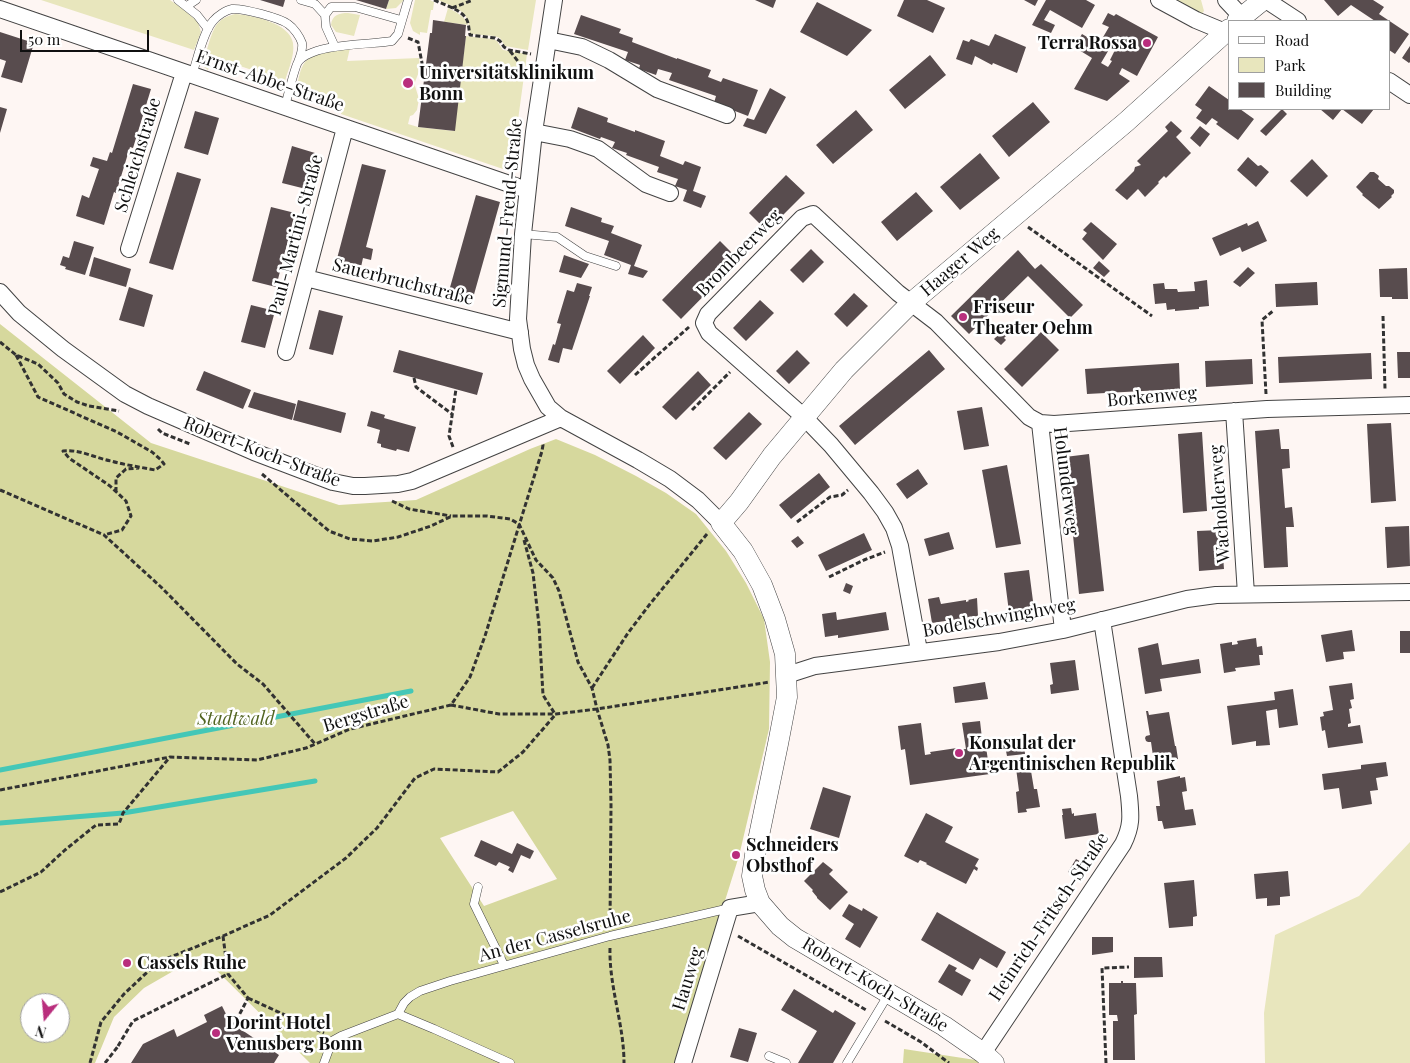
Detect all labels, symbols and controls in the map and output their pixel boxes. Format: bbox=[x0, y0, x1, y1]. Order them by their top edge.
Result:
scale bar bbox=[22, 20, 151, 52]
legend bbox=[1228, 20, 1390, 110]
text: 50 m bbox=[28, 29, 60, 49]
text: Road bbox=[1275, 30, 1309, 50]
place label: Terra Rossa bbox=[1038, 32, 1137, 54]
marker: Terra Rossa bbox=[1141, 37, 1153, 49]
street label: Ernst-Abbe-Straße bbox=[193, 45, 347, 117]
text: Park bbox=[1275, 55, 1306, 75]
place label: Universitätsklinikum Bonn bbox=[419, 62, 594, 104]
marker: Universitätsklinikum Bonn bbox=[401, 76, 415, 90]
text: Building bbox=[1275, 80, 1331, 100]
street label: Schleichstraße bbox=[110, 95, 166, 215]
street label: Sigmund-Freud-Straße bbox=[489, 117, 527, 309]
street label: Paul-Martini-Straße bbox=[264, 152, 328, 318]
street label: Brombeerweg bbox=[692, 205, 786, 301]
street label: Haager Weg bbox=[916, 223, 1004, 301]
street label: Sauerbruchstraße bbox=[330, 254, 476, 310]
place label: Friseur Theater Oehm bbox=[973, 296, 1093, 338]
marker: Friseur Theater Oehm bbox=[957, 311, 969, 323]
street label: Borkenweg bbox=[1106, 382, 1198, 412]
street label: Robert-Koch-Straße bbox=[180, 412, 344, 492]
street label: Holunderweg bbox=[1049, 425, 1083, 537]
street label: Wacholderweg bbox=[1205, 444, 1235, 564]
street label: Bodelschwinghweg bbox=[921, 594, 1077, 642]
street label: Bergstraße bbox=[320, 691, 412, 737]
park label: Stadtwald bbox=[197, 708, 275, 730]
place label: Konsulat der Argentinischen Republik bbox=[969, 732, 1176, 774]
marker: Konsulat der Argentinischen Republik bbox=[953, 747, 965, 759]
street label: Heinrich-Fritsch-Straße bbox=[985, 829, 1113, 1005]
place label: Schneiders Obsthof bbox=[746, 834, 839, 876]
marker: Schneiders Obsthof bbox=[730, 849, 742, 861]
street label: An der Casselsruhe bbox=[477, 905, 633, 967]
street label: Robert-Koch-Straße bbox=[798, 933, 952, 1037]
street label: Hauweg bbox=[668, 945, 708, 1013]
place label: Cassels Ruhe bbox=[137, 952, 246, 974]
marker: Cassels Ruhe bbox=[121, 957, 133, 969]
north arrow bbox=[20, 993, 70, 1043]
place label: Dorint Hotel Venusberg Bonn bbox=[226, 1012, 363, 1054]
text: N bbox=[33, 1021, 48, 1042]
marker: Dorint Hotel Venusberg Bonn bbox=[210, 1027, 222, 1039]

